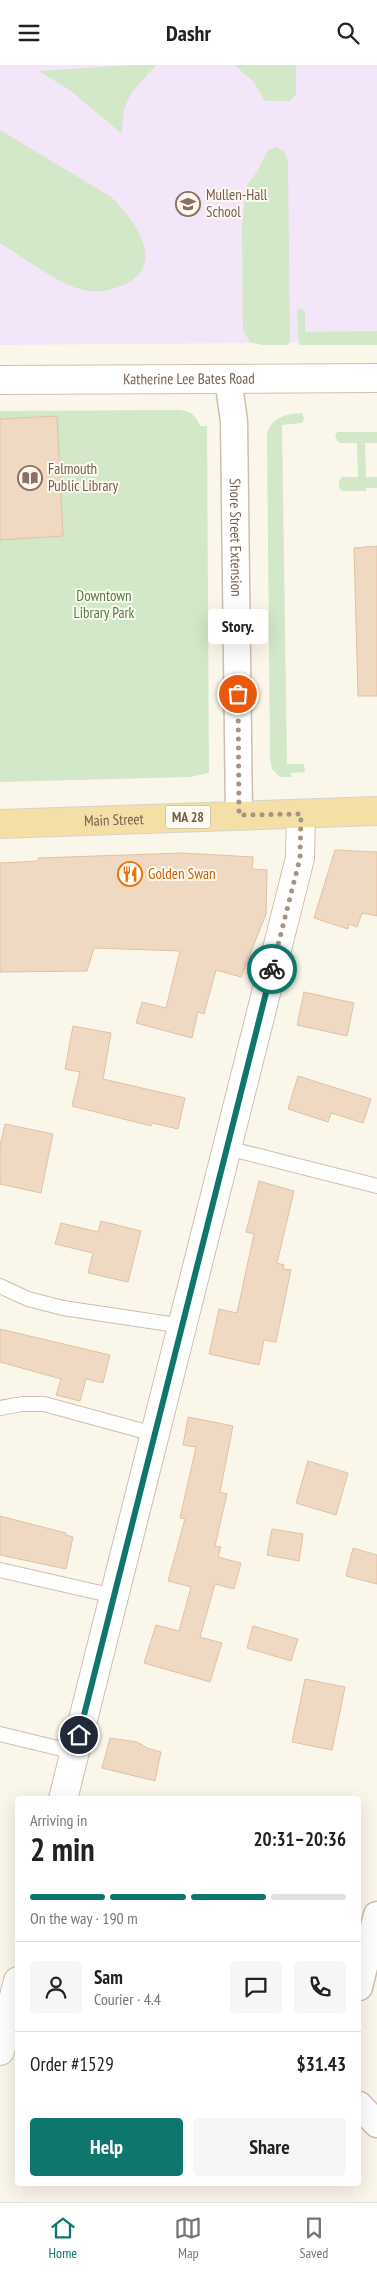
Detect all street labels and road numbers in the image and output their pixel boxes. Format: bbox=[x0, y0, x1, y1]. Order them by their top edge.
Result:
street label: Katherine Lee Bates Road bbox=[123, 369, 255, 388]
street label: Shore Street Extension bbox=[226, 478, 246, 597]
road number: MA 28 bbox=[166, 805, 210, 829]
street label: Main Street bbox=[84, 809, 144, 830]

